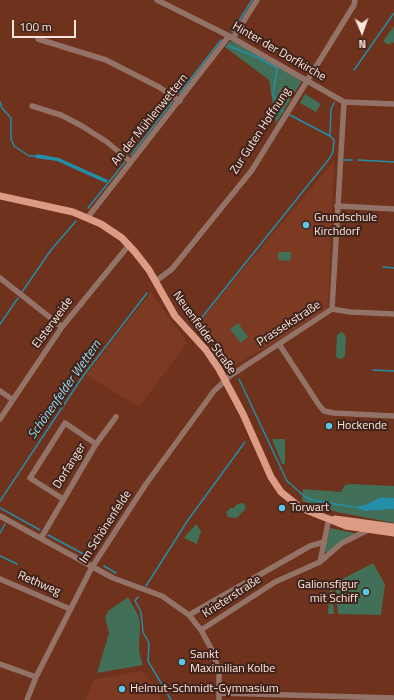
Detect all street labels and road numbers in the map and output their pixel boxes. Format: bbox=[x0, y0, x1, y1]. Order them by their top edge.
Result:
street label: Hinter der Dorfkirche bbox=[230, 19, 328, 85]
street label: An der Mühlenwettern bbox=[109, 71, 191, 169]
street label: Zur Guten Hoffnung bbox=[228, 85, 294, 177]
street label: Neuenfelder Straße bbox=[169, 289, 239, 377]
street label: Elsterweide bbox=[30, 295, 76, 351]
street label: Prassekstraße bbox=[254, 298, 324, 350]
street label: Dorfanger bbox=[50, 441, 90, 491]
street label: Im Schönenfelde bbox=[77, 488, 135, 566]
street label: Rethweg bbox=[15, 569, 63, 599]
street label: Krieterstraße bbox=[200, 573, 264, 621]

